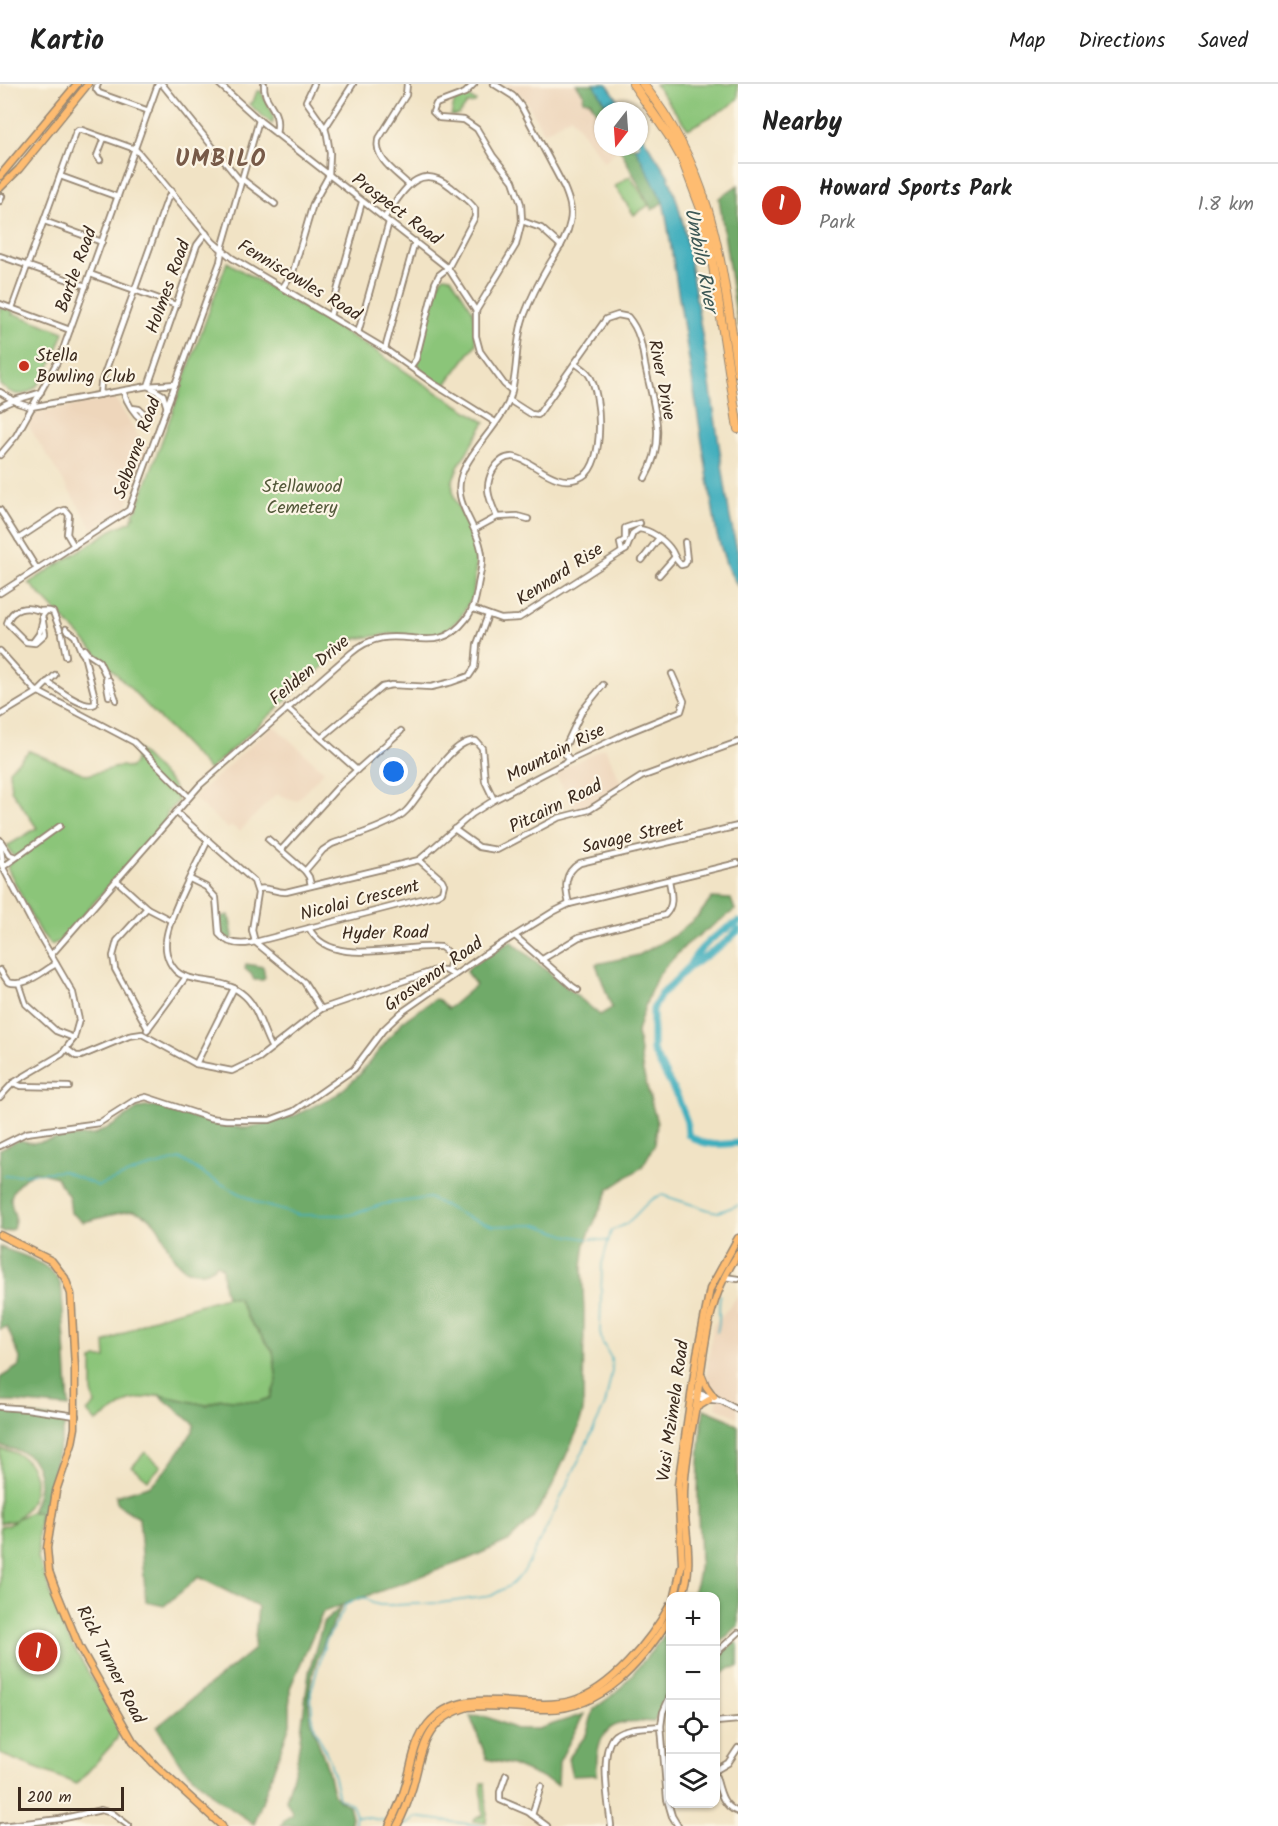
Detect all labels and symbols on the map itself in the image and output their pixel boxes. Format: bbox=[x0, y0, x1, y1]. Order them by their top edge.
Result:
north arrow bbox=[594, 102, 648, 156]
district label: UMBILO bbox=[175, 140, 267, 179]
street label: Prospect Road bbox=[345, 166, 448, 254]
water label: Umbilo River bbox=[674, 205, 727, 319]
street label: Bartle Road bbox=[48, 222, 106, 317]
street label: Fenniscowles Road bbox=[231, 232, 368, 330]
street label: Holmes Road bbox=[139, 235, 200, 338]
street label: River Drive bbox=[639, 337, 683, 423]
place label: Stella Bowling Club bbox=[36, 342, 136, 392]
marker: Stella Bowling Club bbox=[17, 359, 31, 373]
street label: Selborne Road bbox=[106, 392, 170, 503]
park label: Stellawood Cemetery bbox=[262, 473, 343, 523]
street label: Kennard Rise bbox=[511, 536, 609, 614]
street label: Feilden Drive bbox=[263, 629, 357, 713]
street label: Mountain Rise bbox=[501, 717, 611, 791]
your location bbox=[379, 757, 408, 786]
street label: Pitcairn Road bbox=[504, 771, 608, 842]
street label: Savage Street bbox=[579, 811, 688, 863]
street label: Nicolai Crescent bbox=[297, 872, 424, 930]
street label: Hyder Road bbox=[341, 919, 430, 949]
street label: Grosvenor Road bbox=[378, 929, 490, 1020]
street label: Vusi Mzimela Road bbox=[650, 1337, 698, 1484]
street label: Rick Turner Road bbox=[68, 1601, 153, 1730]
pin: 1 bbox=[18, 1630, 57, 1674]
scale bar bbox=[18, 1784, 124, 1812]

